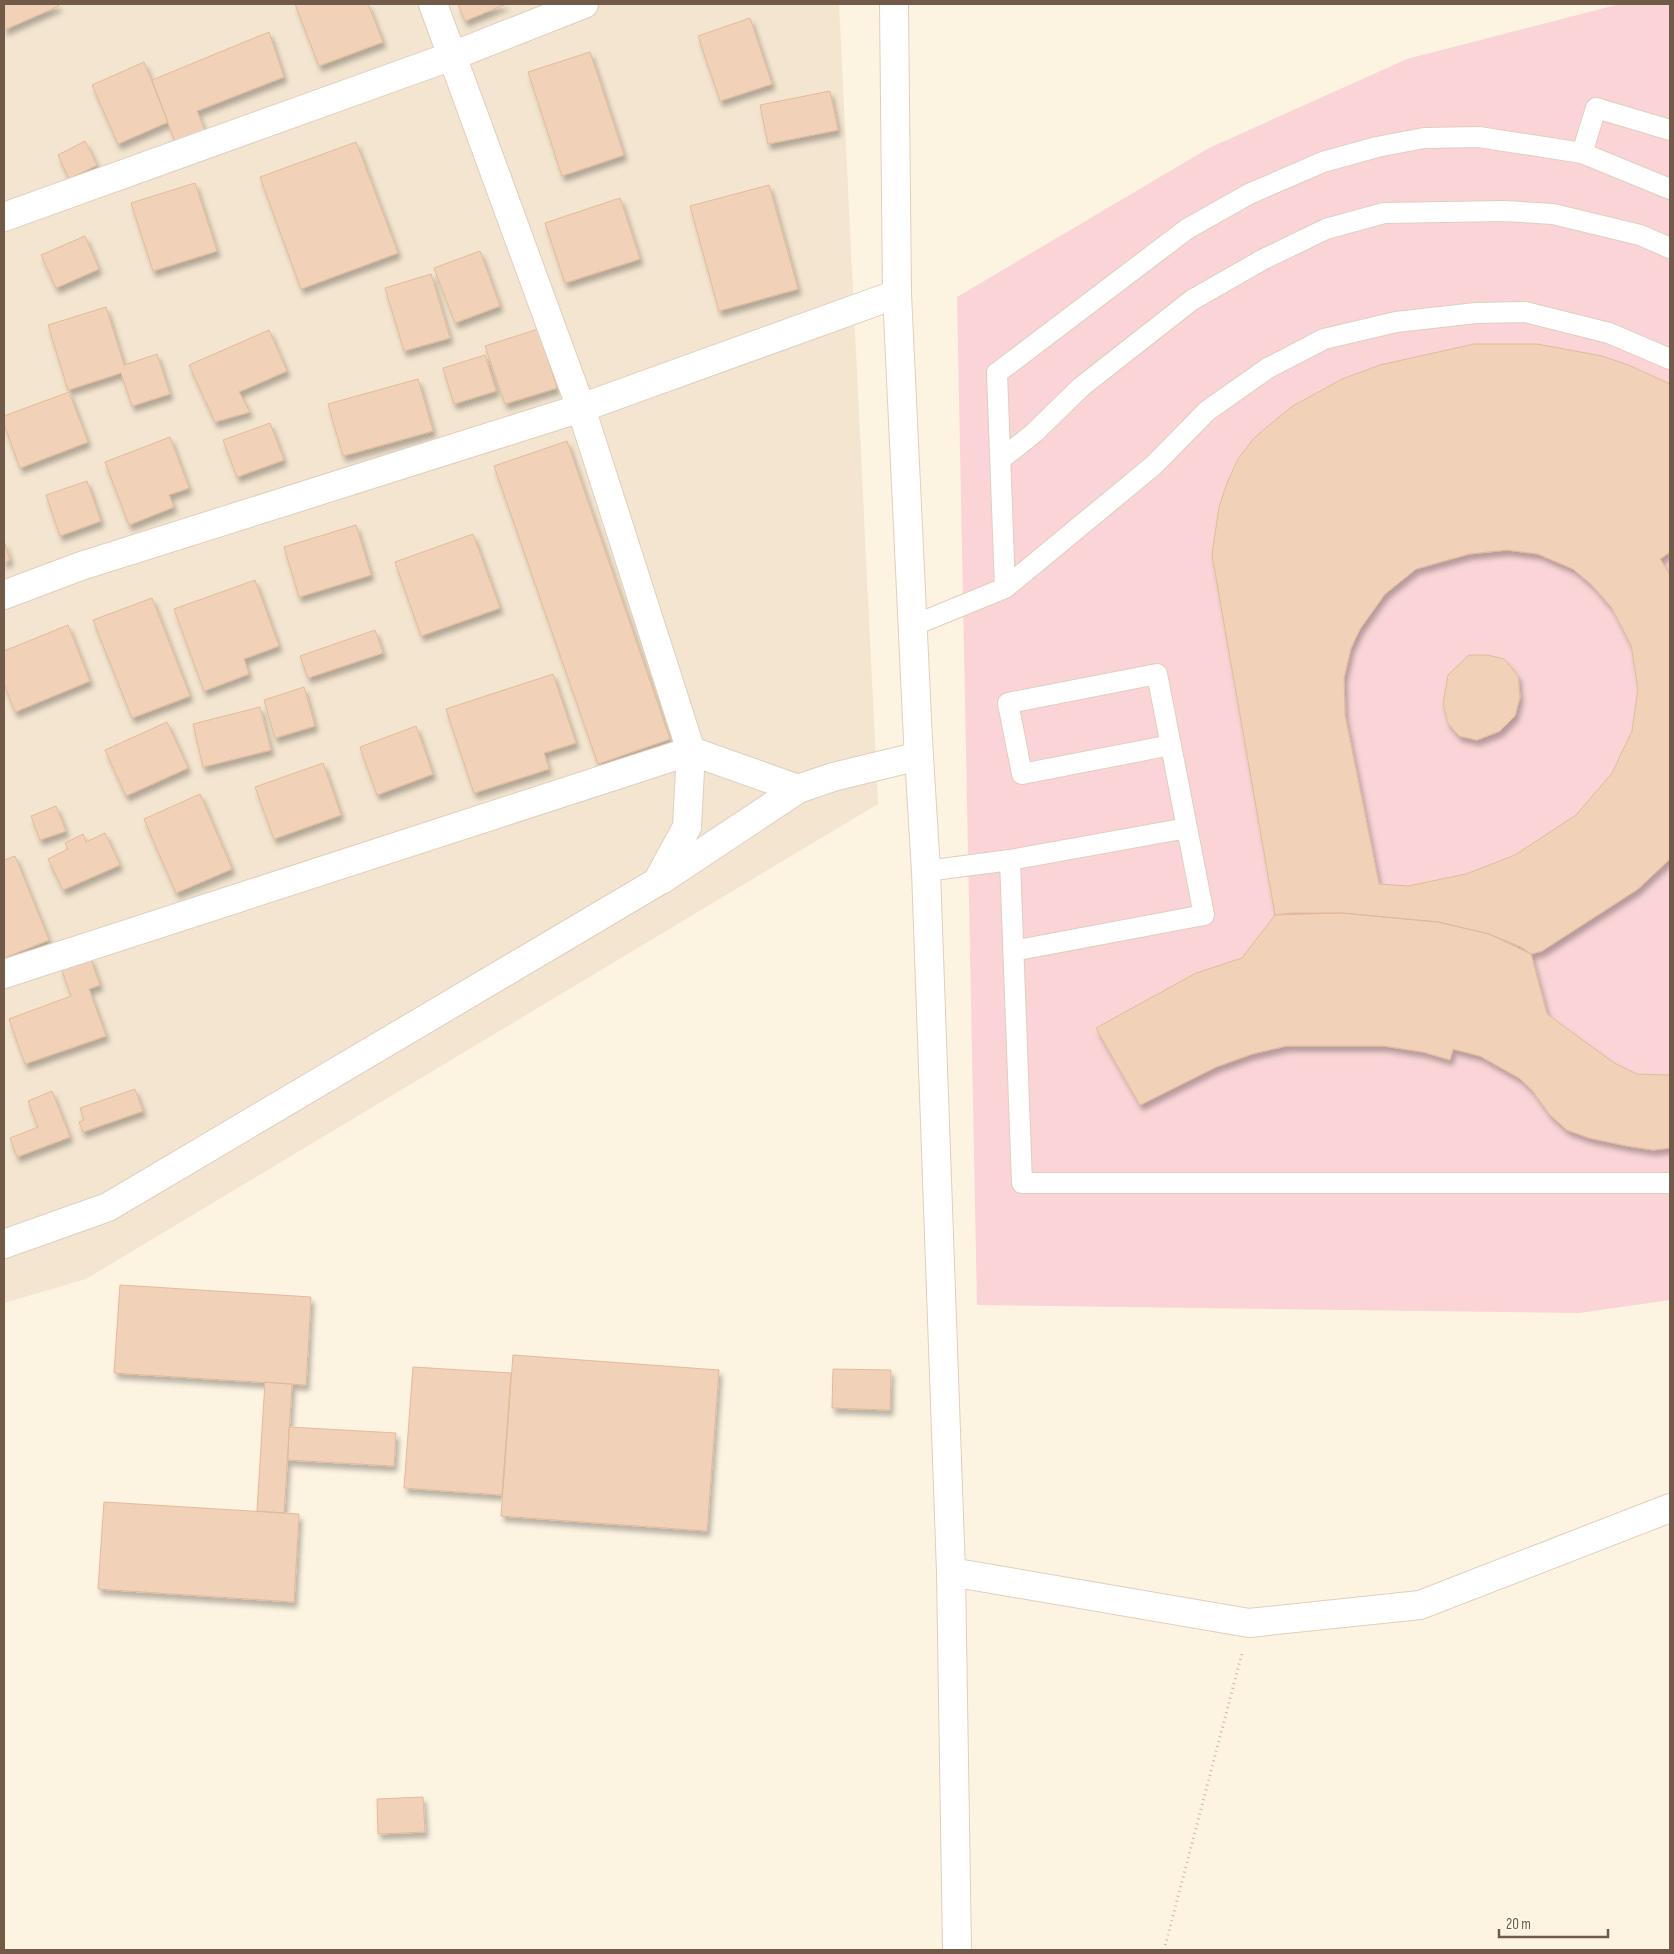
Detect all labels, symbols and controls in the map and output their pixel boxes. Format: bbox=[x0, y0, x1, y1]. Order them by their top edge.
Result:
scale bar bbox=[1499, 1906, 1608, 1938]
text: 20 m bbox=[1506, 1915, 1531, 1934]

